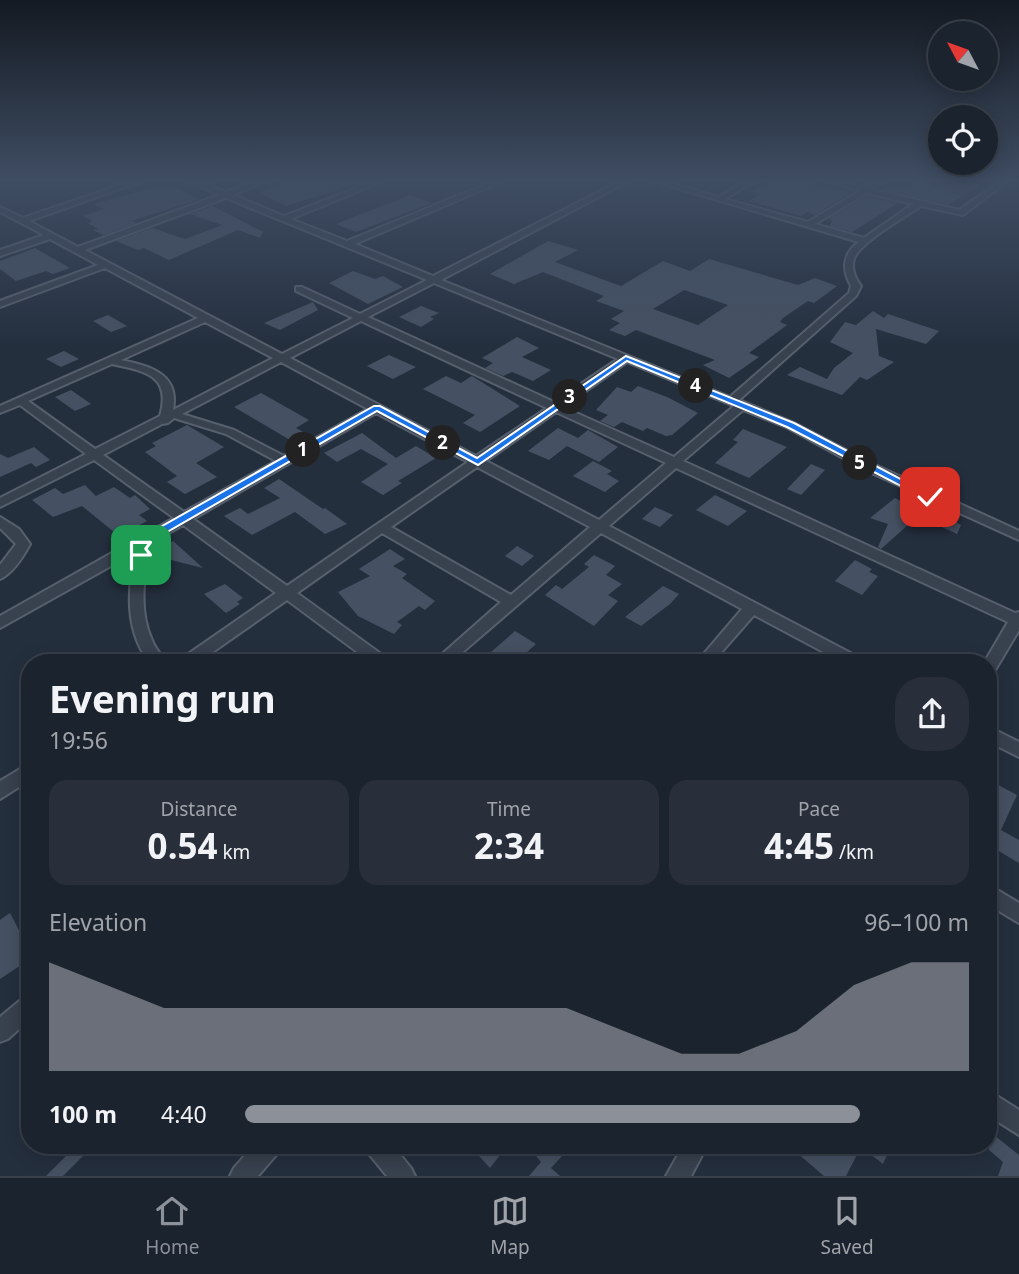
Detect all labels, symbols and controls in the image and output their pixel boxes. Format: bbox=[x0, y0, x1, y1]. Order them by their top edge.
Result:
north arrow bbox=[928, 21, 998, 91]
map controls bbox=[928, 21, 998, 175]
button: locate bbox=[928, 105, 998, 175]
pin: 4 bbox=[678, 368, 714, 404]
text: 4 bbox=[690, 372, 701, 398]
pin: 3 bbox=[552, 380, 588, 414]
text: 3 bbox=[564, 383, 575, 409]
pin: 2 bbox=[426, 426, 460, 460]
text: 2 bbox=[437, 429, 448, 455]
pin: 1 bbox=[286, 433, 320, 468]
text: 1 bbox=[297, 436, 308, 462]
pin: 5 bbox=[842, 446, 878, 480]
text: 5 bbox=[854, 449, 865, 475]
pin bbox=[900, 467, 960, 527]
icon: check bbox=[911, 478, 949, 516]
pin bbox=[111, 525, 171, 585]
icon: arrive bbox=[122, 536, 160, 574]
text: Evening run bbox=[49, 672, 276, 724]
button: share bbox=[895, 677, 969, 751]
text: 19:56 bbox=[49, 724, 108, 756]
text: Distance bbox=[161, 796, 237, 822]
text: Time bbox=[487, 796, 531, 822]
text: Pace bbox=[798, 796, 840, 822]
text: 0.54 bbox=[148, 822, 218, 869]
text: 2:34 bbox=[474, 822, 544, 869]
text: 4:45 bbox=[764, 822, 834, 869]
text: km bbox=[218, 839, 250, 865]
text: /km bbox=[834, 839, 874, 865]
text: Elevation bbox=[49, 906, 147, 938]
text: 96–100 m bbox=[864, 906, 969, 938]
text: 100 m bbox=[49, 1098, 117, 1130]
text: 4:40 bbox=[161, 1098, 207, 1130]
tab: Home bbox=[145, 1192, 199, 1260]
tab: Map bbox=[490, 1192, 530, 1260]
tab: Saved bbox=[820, 1192, 874, 1260]

